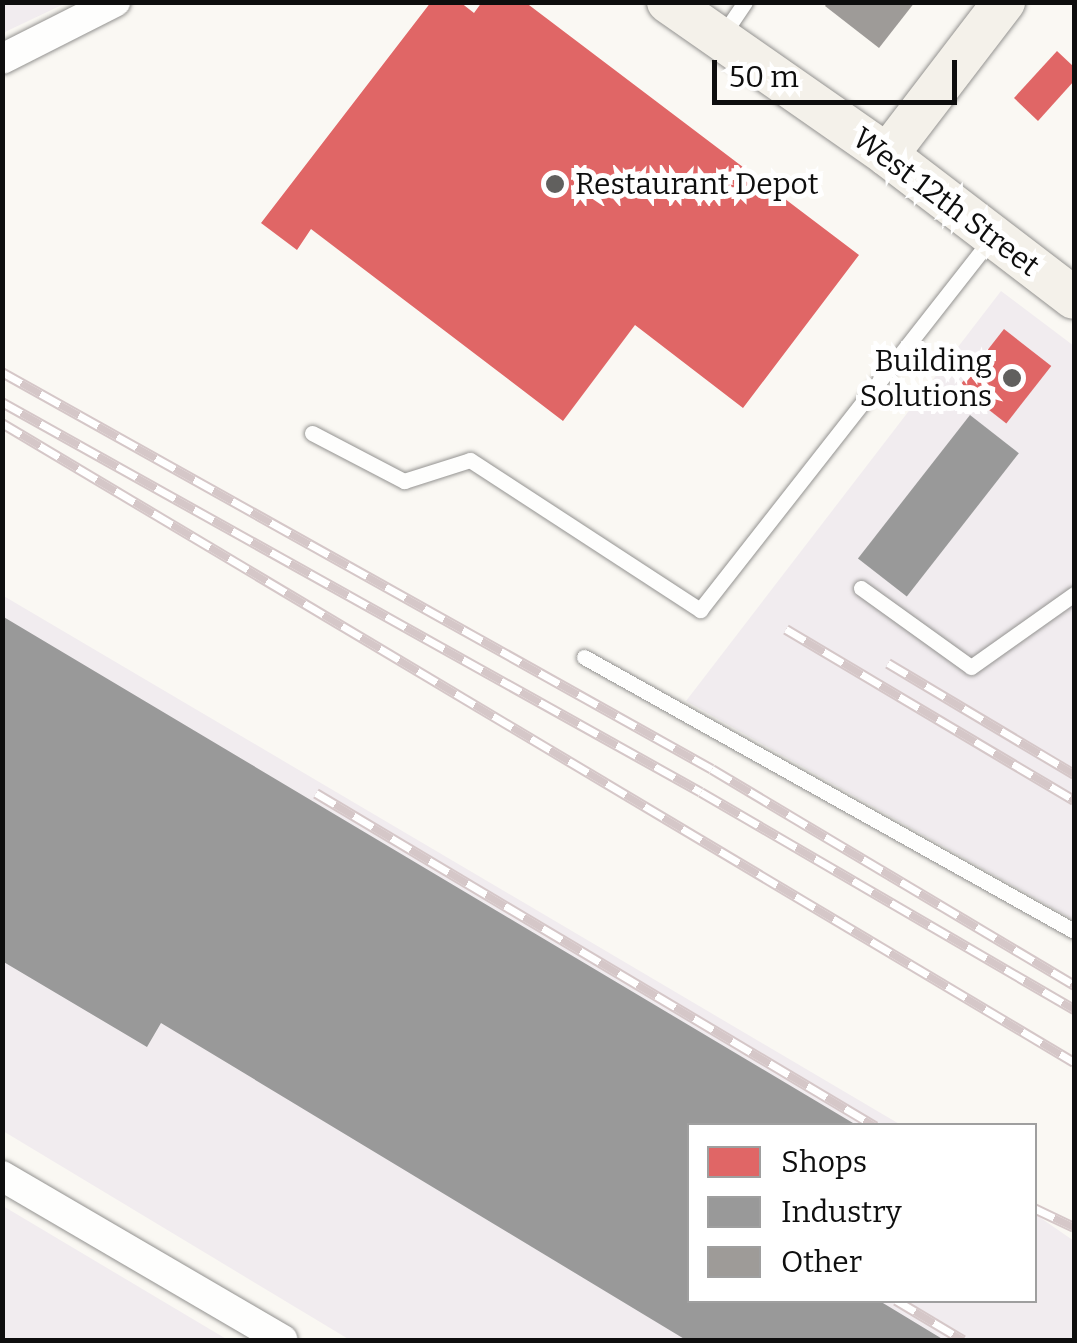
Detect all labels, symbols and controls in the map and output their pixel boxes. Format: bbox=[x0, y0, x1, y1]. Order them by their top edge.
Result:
scale bar bbox=[717, 40, 962, 102]
text: 50 m bbox=[729, 59, 799, 95]
street label: West 12th Street bbox=[846, 120, 1046, 284]
place label: Restaurant Depot bbox=[575, 166, 819, 202]
marker: Restaurant Depot bbox=[544, 173, 566, 195]
place label: Building Solutions bbox=[860, 343, 992, 414]
marker: Building Solutions bbox=[1001, 367, 1023, 389]
legend bbox=[687, 1123, 1037, 1303]
text: Shops bbox=[781, 1144, 867, 1180]
text: Industry bbox=[781, 1194, 902, 1230]
text: Other bbox=[781, 1244, 862, 1280]

